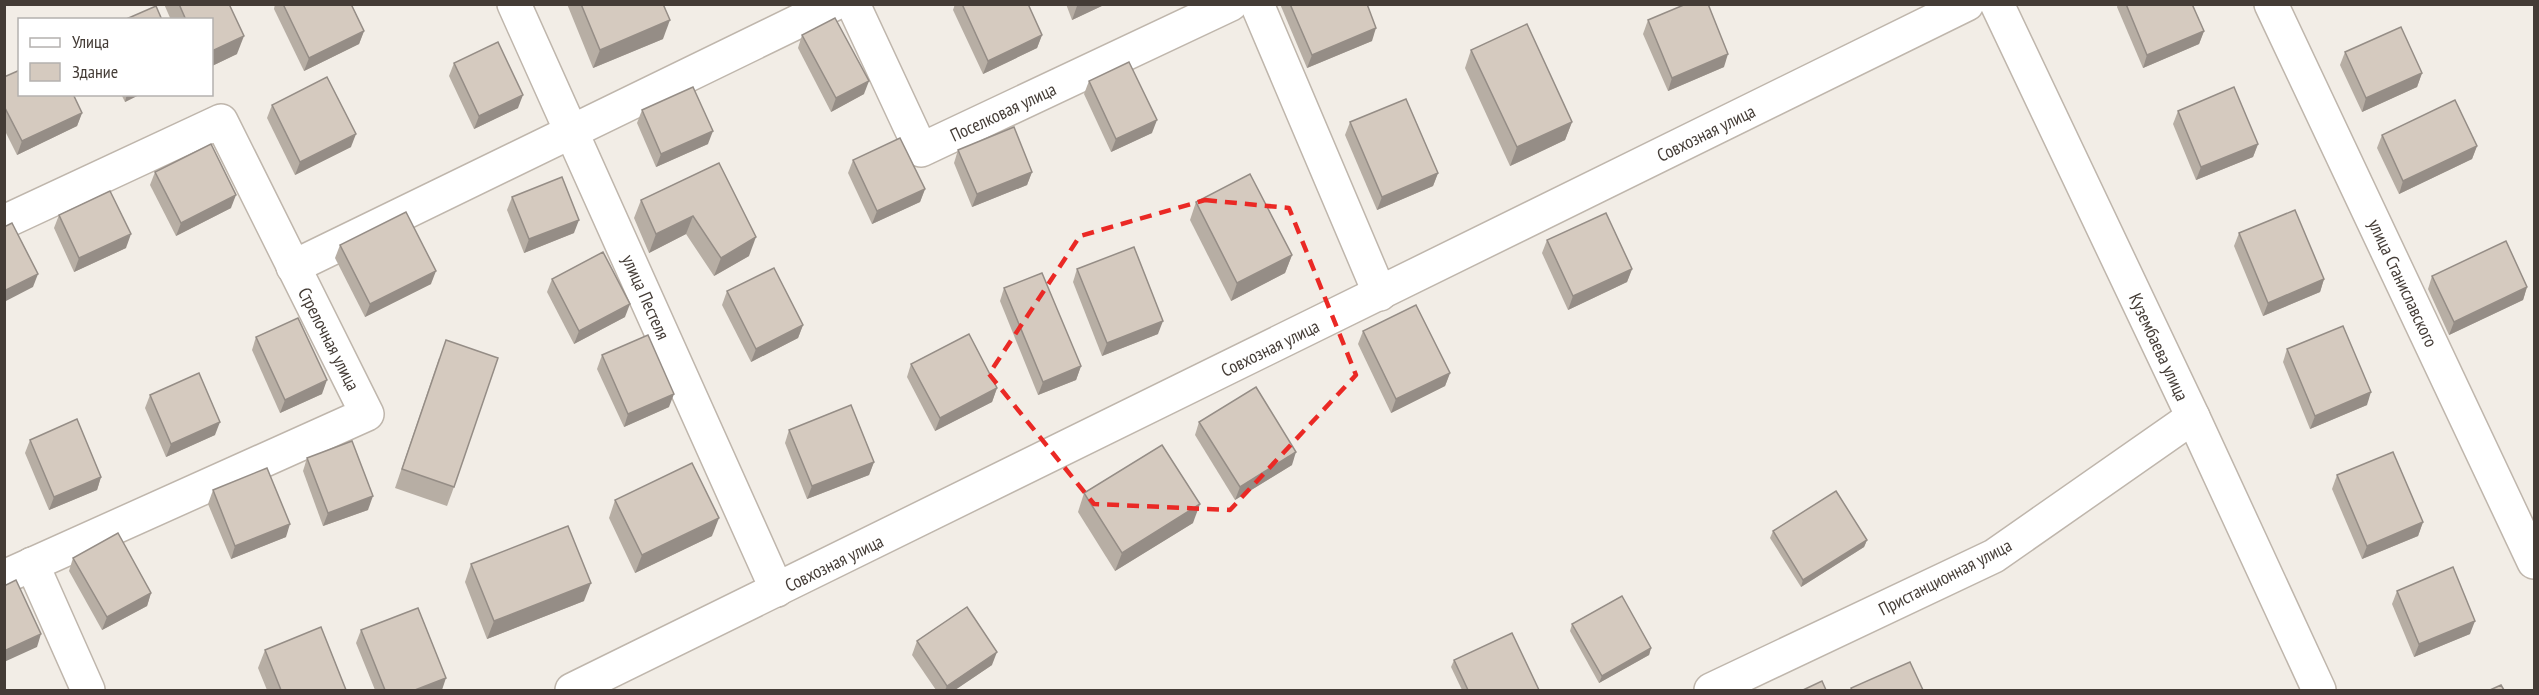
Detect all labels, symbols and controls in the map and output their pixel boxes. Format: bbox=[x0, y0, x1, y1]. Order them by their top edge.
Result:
legend bbox=[18, 18, 213, 96]
text: Улица bbox=[72, 30, 109, 53]
text: Здание bbox=[72, 60, 118, 83]
street label: Поселковая улица bbox=[946, 77, 1060, 147]
street label: Совхозная улица bbox=[1653, 99, 1759, 167]
street label: улица Станиславского bbox=[2363, 215, 2443, 351]
street label: улица Пестеля bbox=[617, 251, 675, 343]
street label: Стрелочная улица bbox=[293, 283, 365, 395]
street label: Кузембаева улица bbox=[2124, 289, 2194, 405]
street label: Совхозная улица bbox=[1217, 314, 1323, 382]
street label: Совхозная улица bbox=[781, 529, 887, 597]
street label: Пристанционная улица bbox=[1875, 534, 2015, 620]

